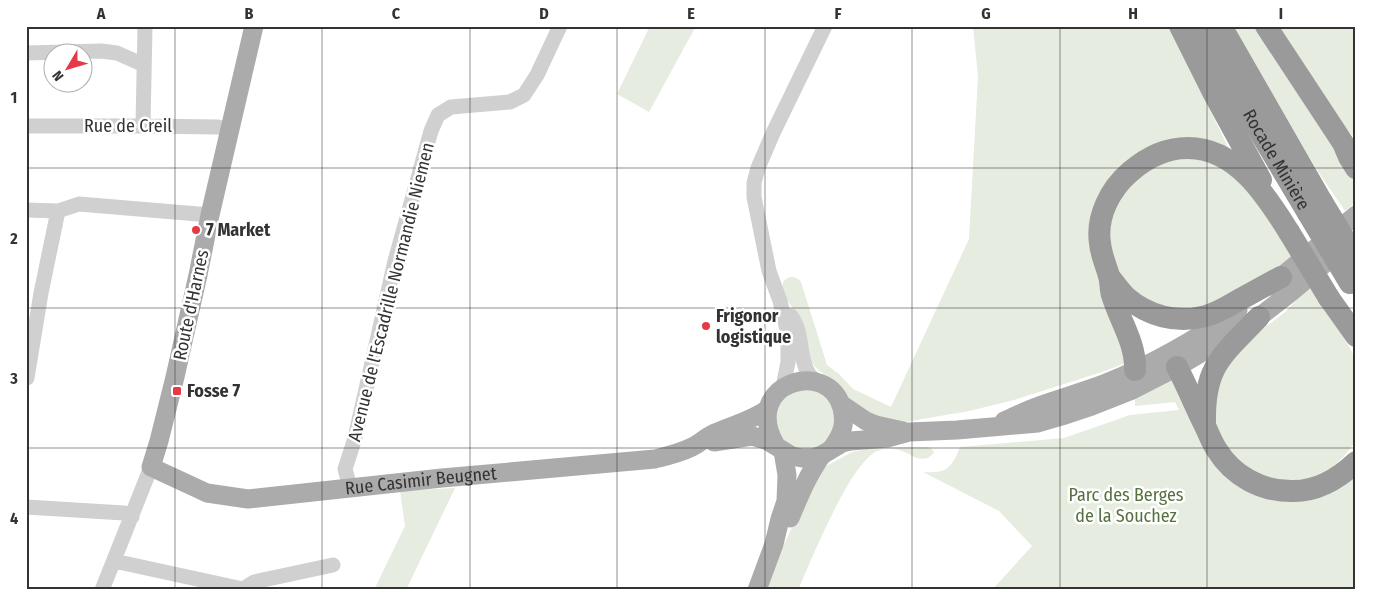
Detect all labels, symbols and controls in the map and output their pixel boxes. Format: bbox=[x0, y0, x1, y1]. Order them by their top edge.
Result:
text: A bbox=[96, 4, 106, 23]
text: B bbox=[245, 4, 254, 23]
text: C bbox=[392, 4, 401, 23]
text: D bbox=[539, 4, 549, 23]
text: E bbox=[687, 4, 695, 23]
text: F bbox=[834, 4, 842, 23]
text: G bbox=[981, 4, 991, 23]
text: H bbox=[1128, 4, 1138, 23]
text: I bbox=[1279, 4, 1283, 23]
north arrow bbox=[42, 42, 92, 92]
text: N bbox=[49, 67, 67, 84]
text: 1 bbox=[11, 88, 17, 107]
street label: Rocade Minière bbox=[1238, 106, 1315, 214]
street label: Rue de Creil bbox=[84, 115, 172, 137]
street label: Avenue de l'Escadrille Normandie Niemen bbox=[343, 140, 439, 444]
place label: 7 Market bbox=[206, 219, 271, 241]
marker: 7 Market bbox=[190, 224, 202, 236]
text: 2 bbox=[9, 229, 18, 248]
street label: Route d'Harnes bbox=[169, 247, 214, 362]
place label: Frigonor logistique bbox=[716, 305, 791, 348]
marker: Frigonor logistique bbox=[700, 320, 712, 332]
text: 3 bbox=[9, 369, 18, 388]
place label: Fosse 7 bbox=[187, 380, 240, 402]
marker: Fosse 7 bbox=[171, 385, 183, 397]
street label: Rue Casimir Beugnet bbox=[344, 462, 498, 499]
park label: Parc des Berges de la Souchez bbox=[1069, 484, 1184, 527]
text: 4 bbox=[10, 509, 18, 528]

